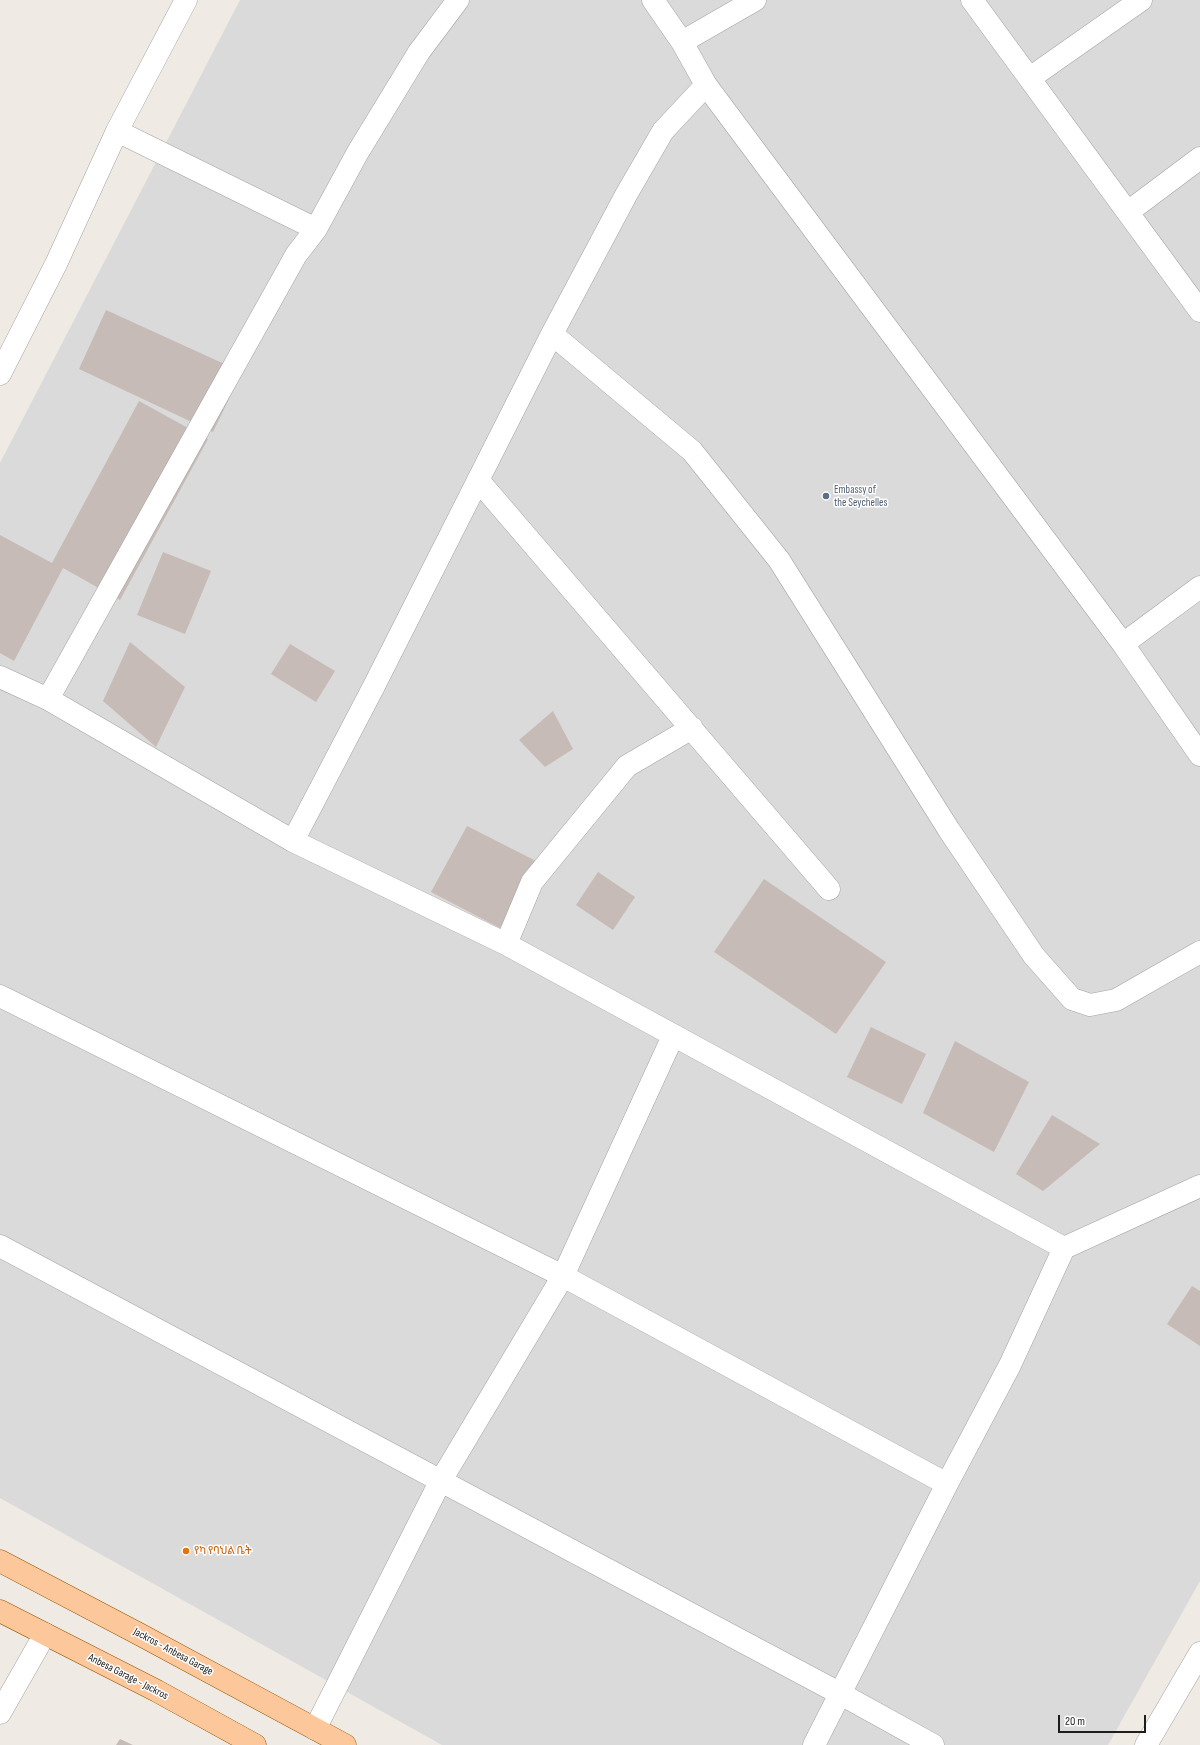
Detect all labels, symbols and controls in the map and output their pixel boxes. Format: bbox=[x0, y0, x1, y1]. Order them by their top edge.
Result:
place label: Embassy of the Seychelles bbox=[834, 483, 887, 509]
marker: Embassy of the Seychelles bbox=[821, 491, 831, 501]
place label: የካ የባህል ቤት bbox=[194, 1544, 252, 1558]
marker: የካ የባህል ቤት bbox=[181, 1546, 191, 1556]
street label: Jackros - Anbesa Garage bbox=[131, 1625, 215, 1679]
street label: Anbesa Garage - Jackros bbox=[86, 1651, 170, 1703]
scale bar bbox=[1060, 1707, 1148, 1733]
text: 20 m bbox=[1065, 1714, 1085, 1729]

